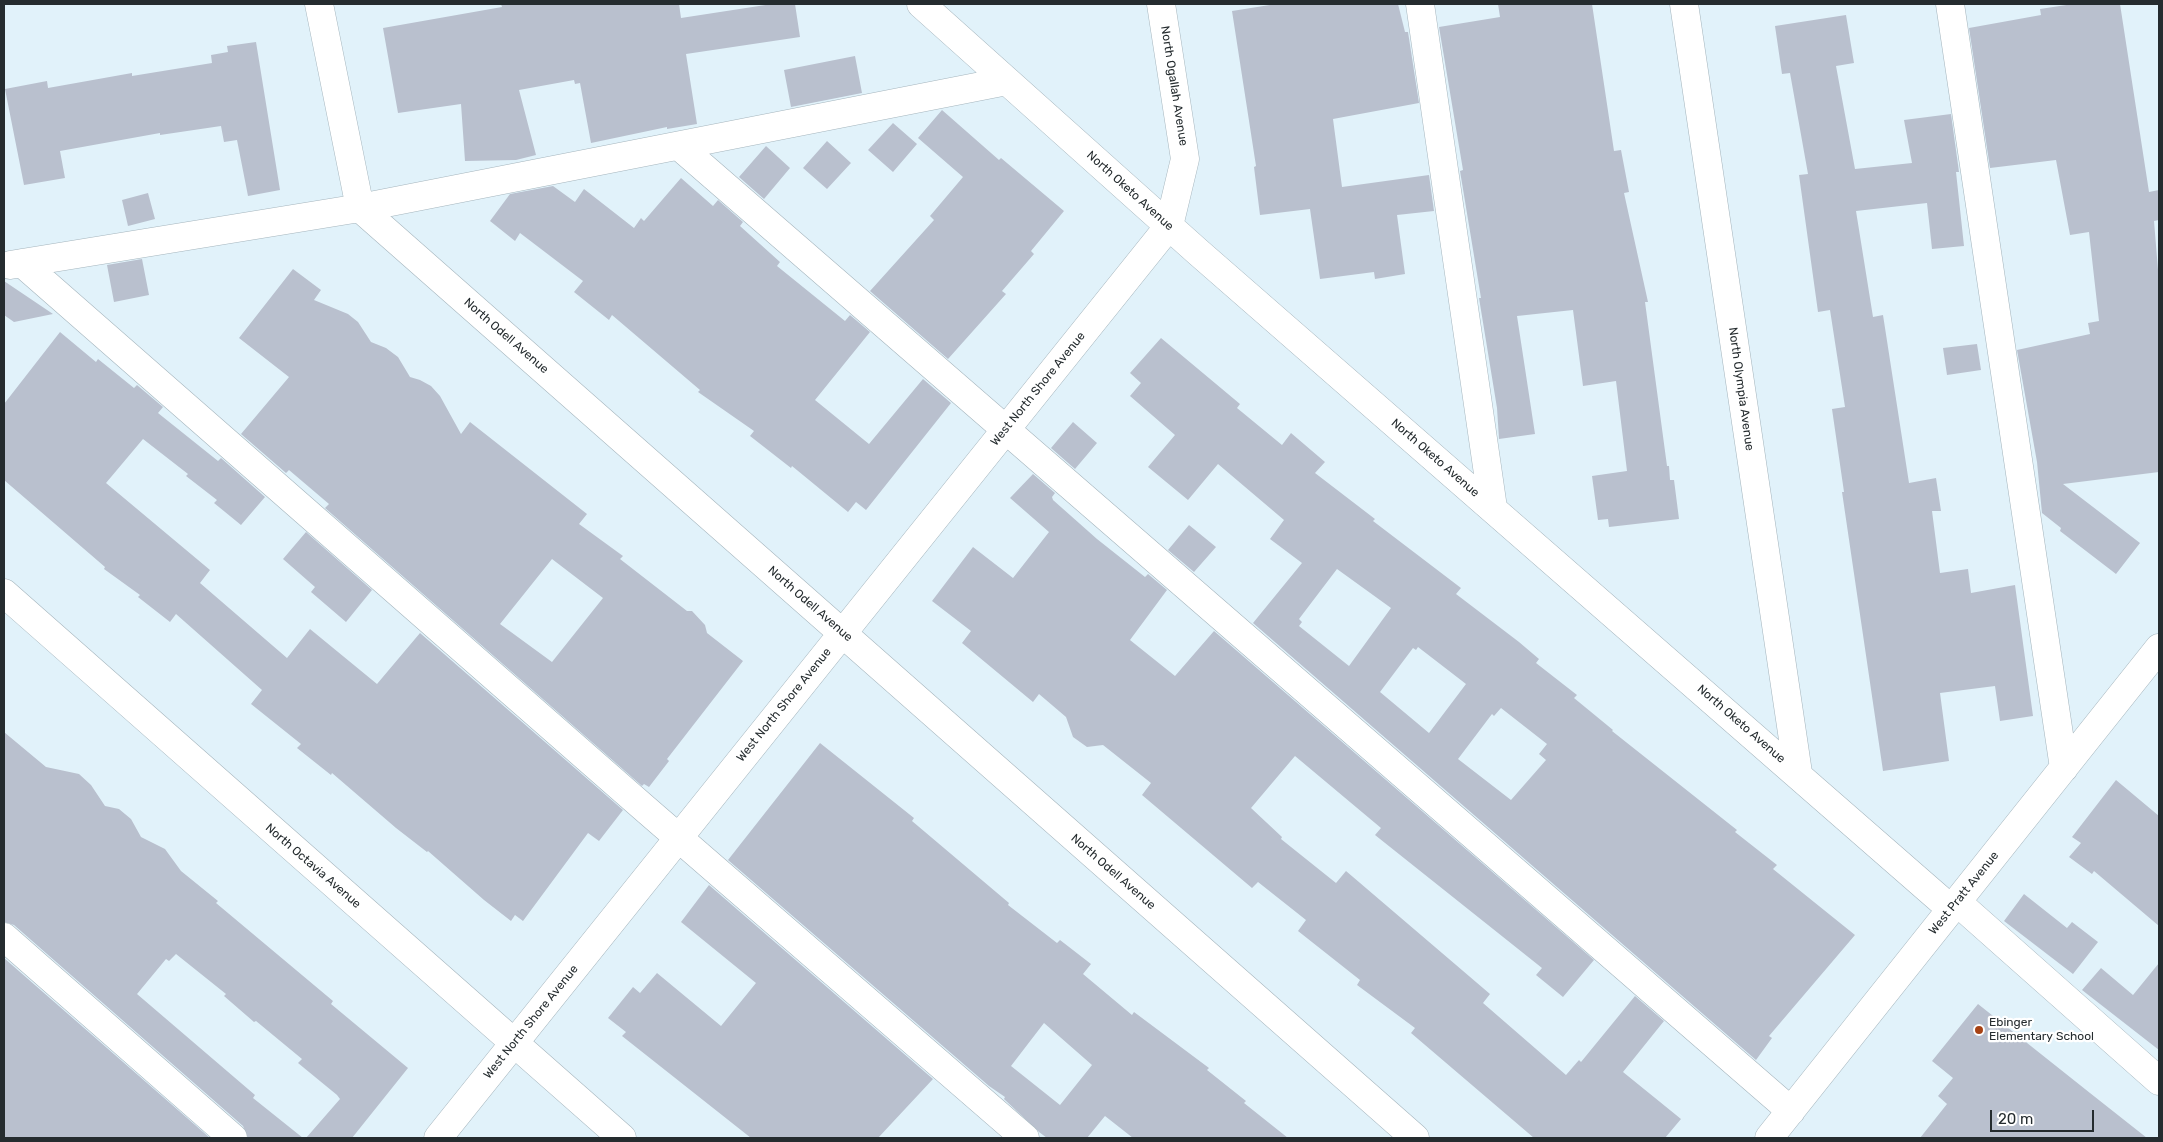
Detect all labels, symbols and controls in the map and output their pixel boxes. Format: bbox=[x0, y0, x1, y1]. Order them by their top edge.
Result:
street label: North Ogallah Avenue bbox=[1157, 25, 1191, 147]
street label: North Oketo Avenue bbox=[1084, 148, 1176, 234]
street label: North Odell Avenue bbox=[461, 295, 551, 377]
street label: North Olympia Avenue bbox=[1725, 326, 1757, 452]
street label: West North Shore Avenue bbox=[988, 329, 1088, 449]
street label: North Oketo Avenue bbox=[1388, 416, 1482, 500]
street label: North Odell Avenue bbox=[765, 563, 855, 645]
street label: West North Shore Avenue bbox=[734, 645, 834, 765]
street label: North Oketo Avenue bbox=[1694, 682, 1788, 766]
street label: North Octavia Avenue bbox=[262, 821, 364, 911]
street label: North Odell Avenue bbox=[1068, 831, 1158, 913]
street label: West Pratt Avenue bbox=[1926, 848, 2002, 938]
street label: West North Shore Avenue bbox=[481, 962, 581, 1082]
place label: Ebinger Elementary School bbox=[1989, 1016, 2094, 1044]
marker: Ebinger Elementary School bbox=[1973, 1024, 1985, 1036]
scale bar bbox=[1993, 1100, 2097, 1132]
text: 20 m bbox=[1998, 1110, 2033, 1128]

